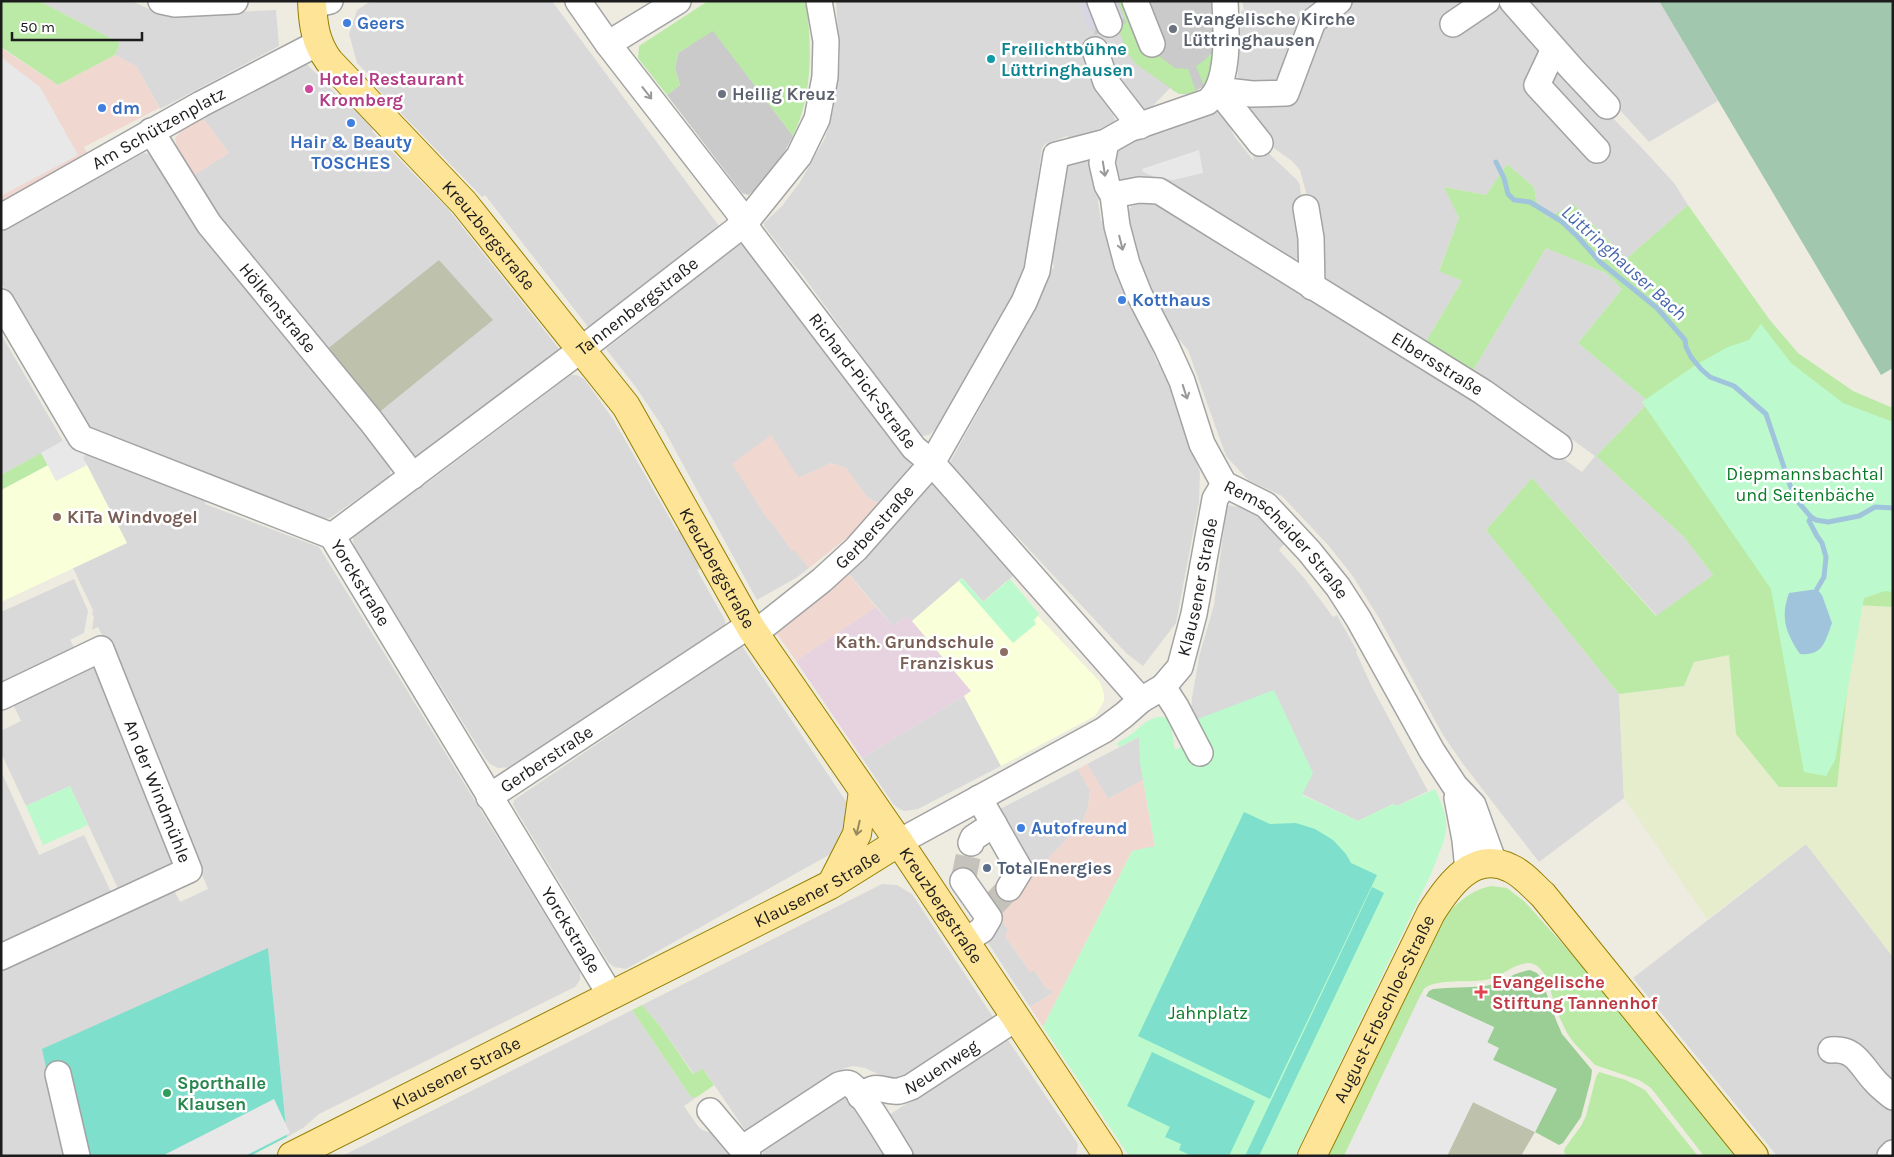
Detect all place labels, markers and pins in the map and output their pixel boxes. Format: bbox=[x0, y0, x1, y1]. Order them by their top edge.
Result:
place label: Evangelische Kirche Lüttringhausen bbox=[1183, 8, 1355, 51]
place label: Geers bbox=[357, 12, 405, 34]
marker: Geers bbox=[341, 17, 353, 29]
marker: Evangelische Kirche Lüttringhausen bbox=[1167, 23, 1179, 35]
place label: Freilichtbühne Lüttringhausen bbox=[1001, 38, 1133, 81]
marker: Freilichtbühne Lüttringhausen bbox=[985, 53, 997, 65]
place label: Hotel Restaurant Kromberg bbox=[319, 68, 464, 111]
marker: Hotel Restaurant Kromberg bbox=[303, 83, 315, 95]
place label: Heilig Kreuz bbox=[732, 83, 835, 105]
marker: Heilig Kreuz bbox=[716, 88, 728, 100]
place label: dm bbox=[112, 97, 140, 119]
marker: dm bbox=[96, 102, 108, 114]
marker: Hair & Beauty TOSCHES bbox=[345, 117, 357, 129]
place label: Hair & Beauty TOSCHES bbox=[290, 131, 412, 174]
place label: Kotthaus bbox=[1132, 289, 1211, 311]
marker: Kotthaus bbox=[1116, 294, 1128, 306]
place label: KiTa Windvogel bbox=[67, 506, 198, 528]
marker: KiTa Windvogel bbox=[51, 511, 63, 523]
place label: Kath. Grundschule Franziskus bbox=[836, 631, 994, 674]
marker: Kath. Grundschule Franziskus bbox=[998, 646, 1010, 658]
place label: Autofreund bbox=[1031, 817, 1128, 839]
marker: Autofreund bbox=[1015, 822, 1027, 834]
place label: TotalEnergies bbox=[997, 857, 1112, 879]
marker: TotalEnergies bbox=[981, 862, 993, 874]
place label: Evangelische Stiftung Tannenhof bbox=[1492, 971, 1658, 1014]
marker: Evangelische Stiftung Tannenhof bbox=[1474, 985, 1488, 999]
place label: Sporthalle Klausen bbox=[177, 1072, 266, 1115]
marker: Sporthalle Klausen bbox=[161, 1087, 173, 1099]

